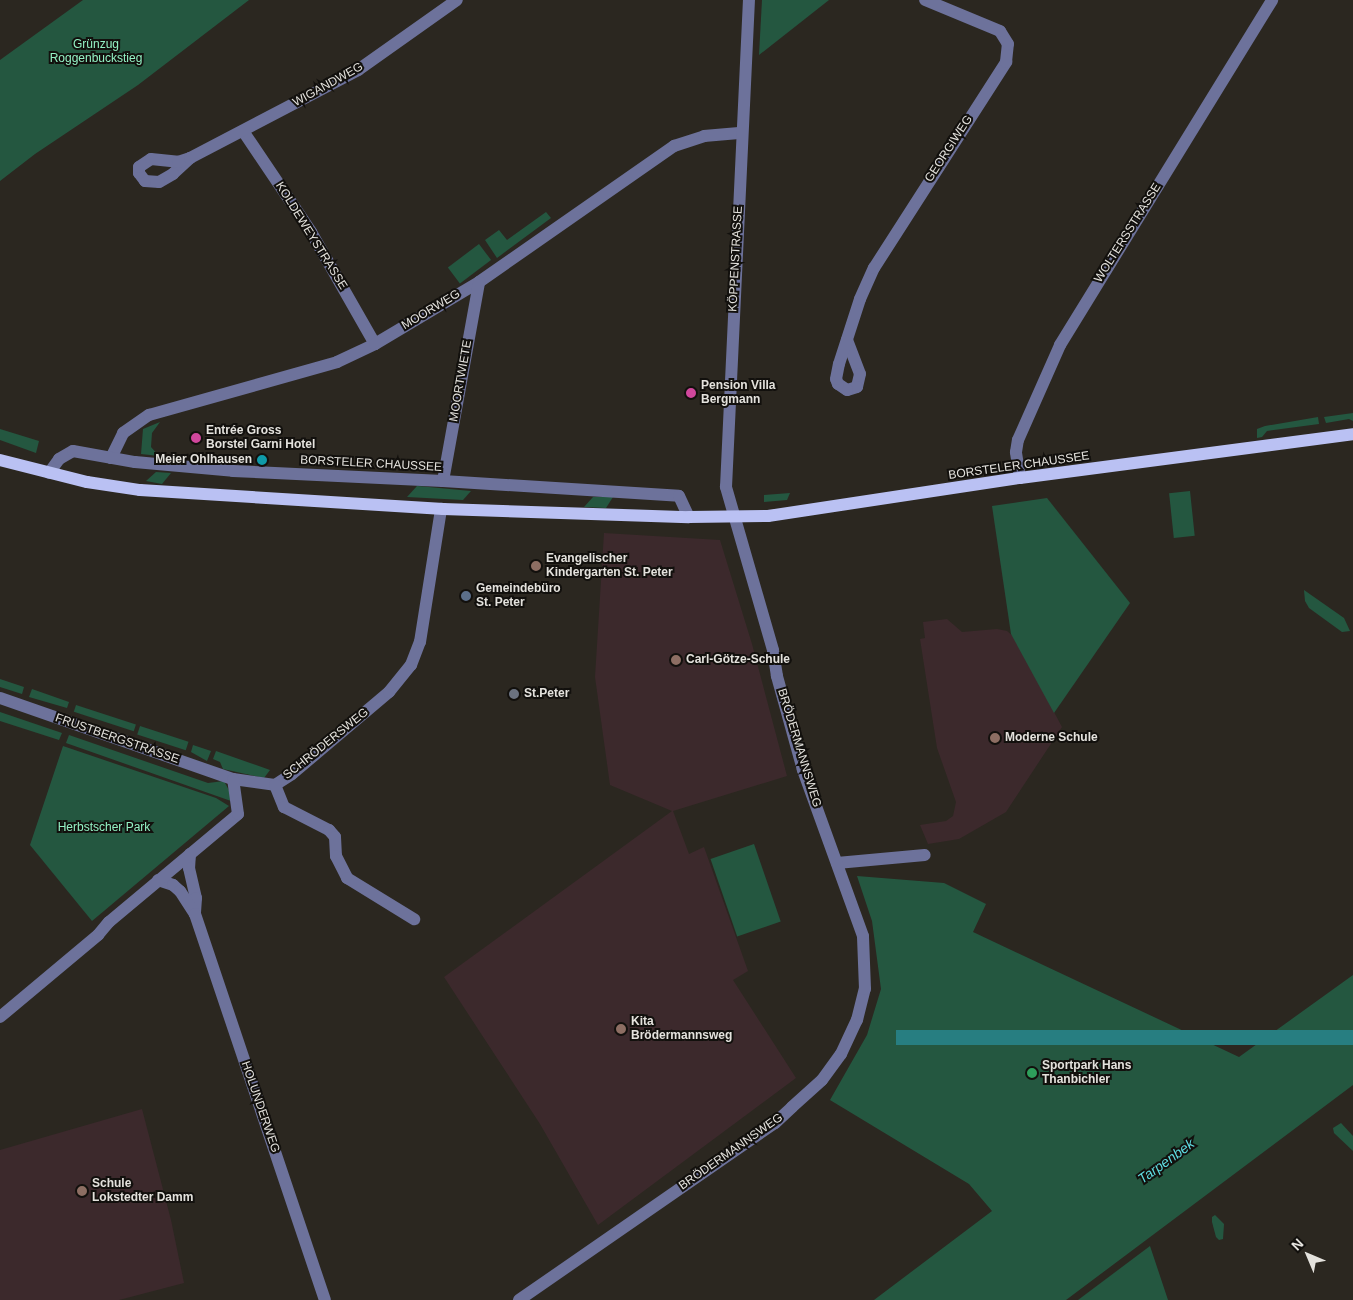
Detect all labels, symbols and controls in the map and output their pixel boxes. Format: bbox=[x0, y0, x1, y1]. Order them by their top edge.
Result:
park label: Grünzug Roggenbuckstieg bbox=[50, 38, 142, 66]
street label: WIGANDWEG bbox=[290, 60, 366, 110]
street label: GEORGIWEG bbox=[922, 113, 976, 185]
street label: KOLDEWEYSTRASSE bbox=[272, 180, 350, 292]
street label: WOLTERSSTRASSE bbox=[1092, 181, 1164, 285]
street label: KÖPPENSTRASSE bbox=[726, 206, 746, 312]
street label: MOORWEG bbox=[399, 287, 463, 333]
street label: MOORTWIETE bbox=[447, 339, 475, 423]
place label: Pension Villa Bergmann bbox=[701, 379, 775, 407]
marker: Pension Villa Bergmann bbox=[685, 387, 697, 399]
place label: Entrée Gross Borstel Garni Hotel bbox=[206, 424, 315, 452]
marker: Entrée Gross Borstel Garni Hotel bbox=[190, 432, 202, 444]
street label: BORSTELER CHAUSSEE bbox=[948, 449, 1090, 483]
place label: Meier Ohlhausen bbox=[155, 453, 252, 467]
street label: BORSTELER CHAUSSEE bbox=[300, 453, 442, 475]
marker: Meier Ohlhausen bbox=[256, 454, 268, 466]
place label: Evangelischer Kindergarten St. Peter bbox=[546, 552, 673, 580]
marker: Evangelischer Kindergarten St. Peter bbox=[530, 560, 542, 572]
place label: Gemeindebüro St. Peter bbox=[476, 582, 561, 610]
marker: Gemeindebüro St. Peter bbox=[460, 590, 472, 602]
place label: Carl-Götze-Schule bbox=[686, 653, 790, 667]
marker: Carl-Götze-Schule bbox=[670, 654, 682, 666]
place label: St.Peter bbox=[524, 687, 569, 701]
street label: BRÖDERMANNSWEG bbox=[774, 687, 824, 809]
marker: St.Peter bbox=[508, 688, 520, 700]
street label: SCHRÖDERSWEG bbox=[281, 705, 371, 783]
street label: FRUSTBERGSTRASSE bbox=[53, 711, 181, 767]
place label: Moderne Schule bbox=[1005, 731, 1098, 745]
marker: Moderne Schule bbox=[989, 732, 1001, 744]
park label: Herbstscher Park bbox=[58, 821, 150, 835]
place label: Kita Brödermannsweg bbox=[631, 1015, 732, 1043]
marker: Kita Brödermannsweg bbox=[615, 1023, 627, 1035]
street label: HOLUNDERWEG bbox=[238, 1059, 282, 1155]
place label: Sportpark Hans Thanbichler bbox=[1042, 1059, 1131, 1087]
marker: Sportpark Hans Thanbichler bbox=[1026, 1067, 1038, 1079]
street label: BRÖDERMANNSWEG bbox=[676, 1111, 786, 1193]
water label: Tarpenbek bbox=[1135, 1135, 1197, 1187]
place label: Schule Lokstedter Damm bbox=[92, 1177, 193, 1205]
marker: Schule Lokstedter Damm bbox=[76, 1185, 88, 1197]
north arrow bbox=[1283, 1230, 1333, 1280]
text: N bbox=[1288, 1235, 1307, 1254]

